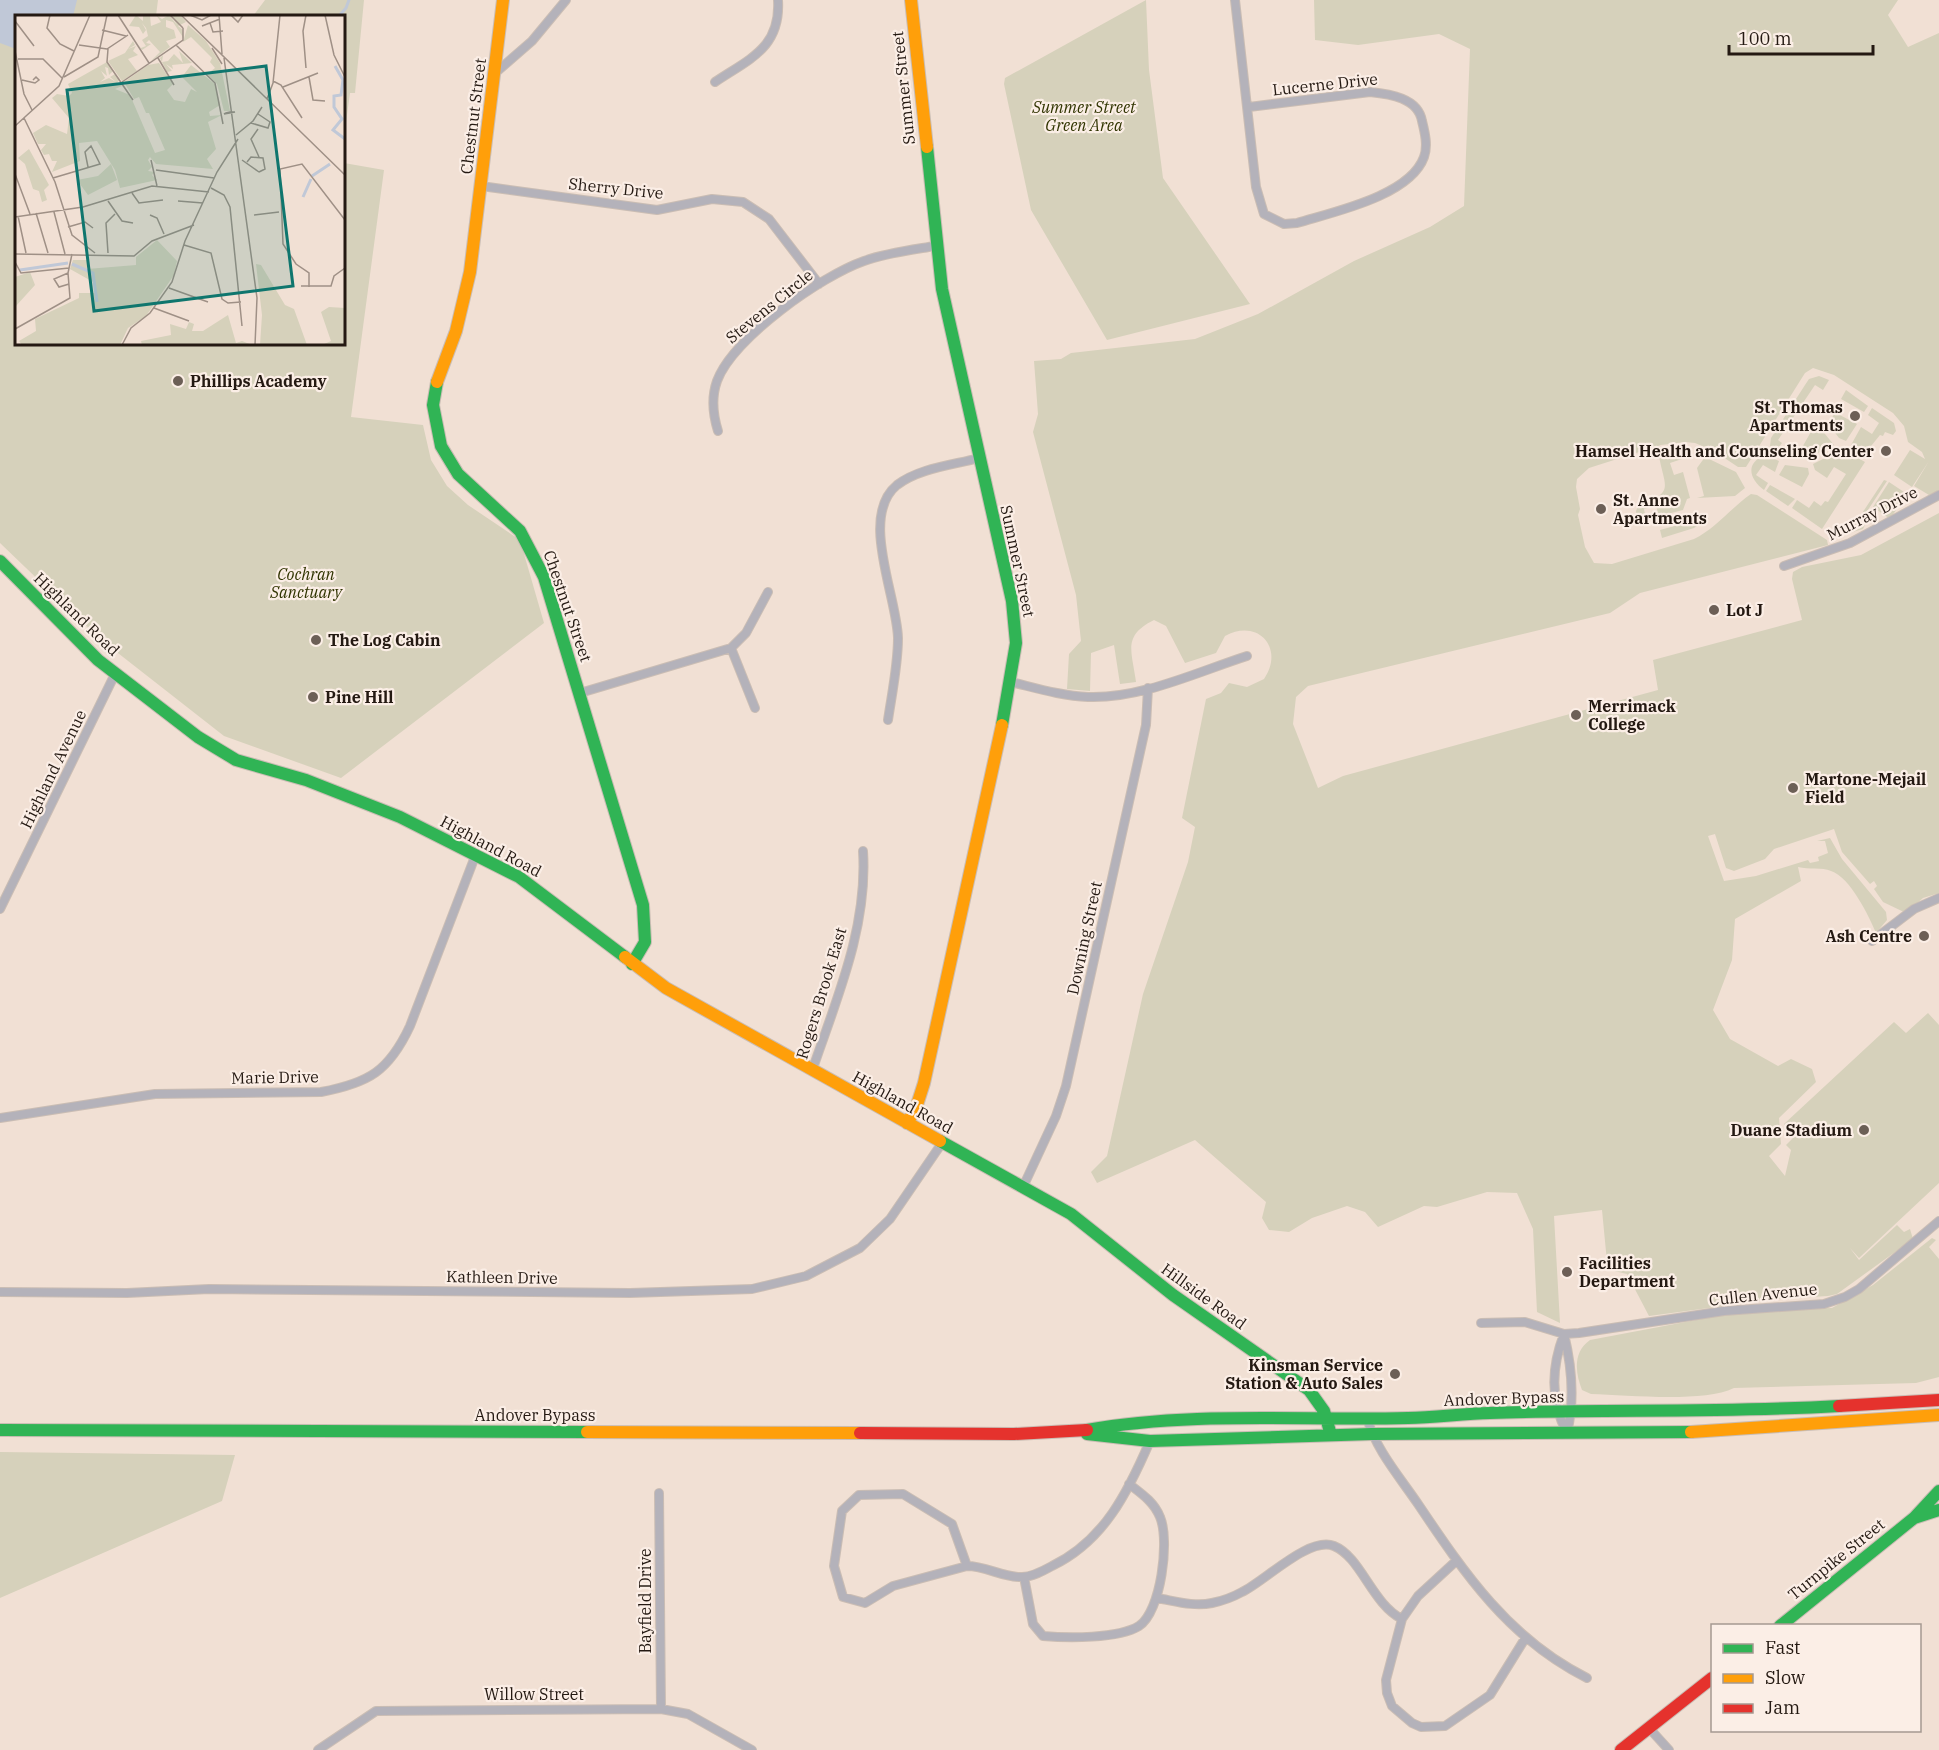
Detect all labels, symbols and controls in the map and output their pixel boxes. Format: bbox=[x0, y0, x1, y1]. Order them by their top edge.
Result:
inset map bbox=[15, 15, 345, 345]
scale bar bbox=[1729, 18, 1873, 56]
text: 100 m bbox=[1738, 27, 1792, 50]
street label: Summer Street bbox=[887, 30, 919, 146]
street label: Chestnut Street bbox=[456, 57, 490, 175]
street label: Lucerne Drive bbox=[1271, 69, 1379, 99]
park label: Summer Street Green Area bbox=[1031, 97, 1137, 135]
street label: Sherry Drive bbox=[568, 173, 664, 203]
street label: Stevens Circle bbox=[721, 265, 817, 347]
place label: Phillips Academy bbox=[190, 371, 328, 391]
marker: Phillips Academy bbox=[171, 374, 185, 388]
place label: St. Thomas Apartments bbox=[1749, 397, 1843, 435]
marker: St. Thomas Apartments bbox=[1848, 409, 1862, 423]
place label: Hamsel Health and Counseling Center bbox=[1575, 441, 1874, 461]
marker: Hamsel Health and Counseling Center bbox=[1879, 444, 1893, 458]
street label: Murray Drive bbox=[1823, 482, 1921, 544]
place label: St. Anne Apartments bbox=[1613, 490, 1707, 528]
marker: St. Anne Apartments bbox=[1594, 502, 1608, 516]
street label: Summer Street bbox=[996, 503, 1040, 619]
street label: Chestnut Street bbox=[540, 548, 597, 665]
park label: Cochran Sanctuary bbox=[269, 564, 343, 602]
street label: Highland Road bbox=[30, 568, 124, 660]
place label: Lot J bbox=[1726, 600, 1763, 620]
marker: Lot J bbox=[1707, 603, 1721, 617]
place label: The Log Cabin bbox=[328, 630, 441, 650]
marker: The Log Cabin bbox=[309, 633, 323, 647]
place label: Pine Hill bbox=[325, 687, 393, 707]
marker: Pine Hill bbox=[306, 690, 320, 704]
place label: Merrimack College bbox=[1588, 696, 1676, 734]
street label: Highland Avenue bbox=[16, 706, 90, 832]
marker: Merrimack College bbox=[1569, 708, 1583, 722]
place label: Martone-Mejail Field bbox=[1805, 769, 1926, 807]
marker: Martone-Mejail Field bbox=[1786, 781, 1800, 795]
street label: Highland Road bbox=[437, 811, 545, 881]
street label: Downing Street bbox=[1062, 879, 1106, 997]
street label: Rogers Brook East bbox=[791, 924, 851, 1061]
place label: Ash Centre bbox=[1826, 926, 1912, 946]
marker: Ash Centre bbox=[1917, 929, 1931, 943]
street label: Marie Drive bbox=[231, 1066, 319, 1088]
street label: Highland Road bbox=[849, 1066, 957, 1138]
place label: Duane Stadium bbox=[1731, 1120, 1852, 1140]
marker: Duane Stadium bbox=[1857, 1123, 1871, 1137]
place label: Facilities Department bbox=[1579, 1253, 1675, 1291]
street label: Hillside Road bbox=[1158, 1258, 1251, 1334]
marker: Facilities Department bbox=[1560, 1265, 1574, 1279]
street label: Kathleen Drive bbox=[446, 1266, 558, 1288]
street label: Cullen Avenue bbox=[1708, 1278, 1818, 1310]
place label: Kinsman Service Station & Auto Sales bbox=[1225, 1355, 1383, 1393]
marker: Kinsman Service Station & Auto Sales bbox=[1388, 1367, 1402, 1381]
street label: Andover Bypass bbox=[1443, 1386, 1565, 1410]
street label: Andover Bypass bbox=[475, 1405, 595, 1425]
street label: Turnpike Street bbox=[1784, 1514, 1889, 1604]
street label: Bayfield Drive bbox=[635, 1548, 655, 1654]
legend bbox=[1711, 1624, 1921, 1732]
text: Fast bbox=[1765, 1636, 1800, 1659]
text: Slow bbox=[1765, 1666, 1805, 1689]
street label: Willow Street bbox=[484, 1684, 584, 1704]
text: Jam bbox=[1765, 1696, 1800, 1719]

